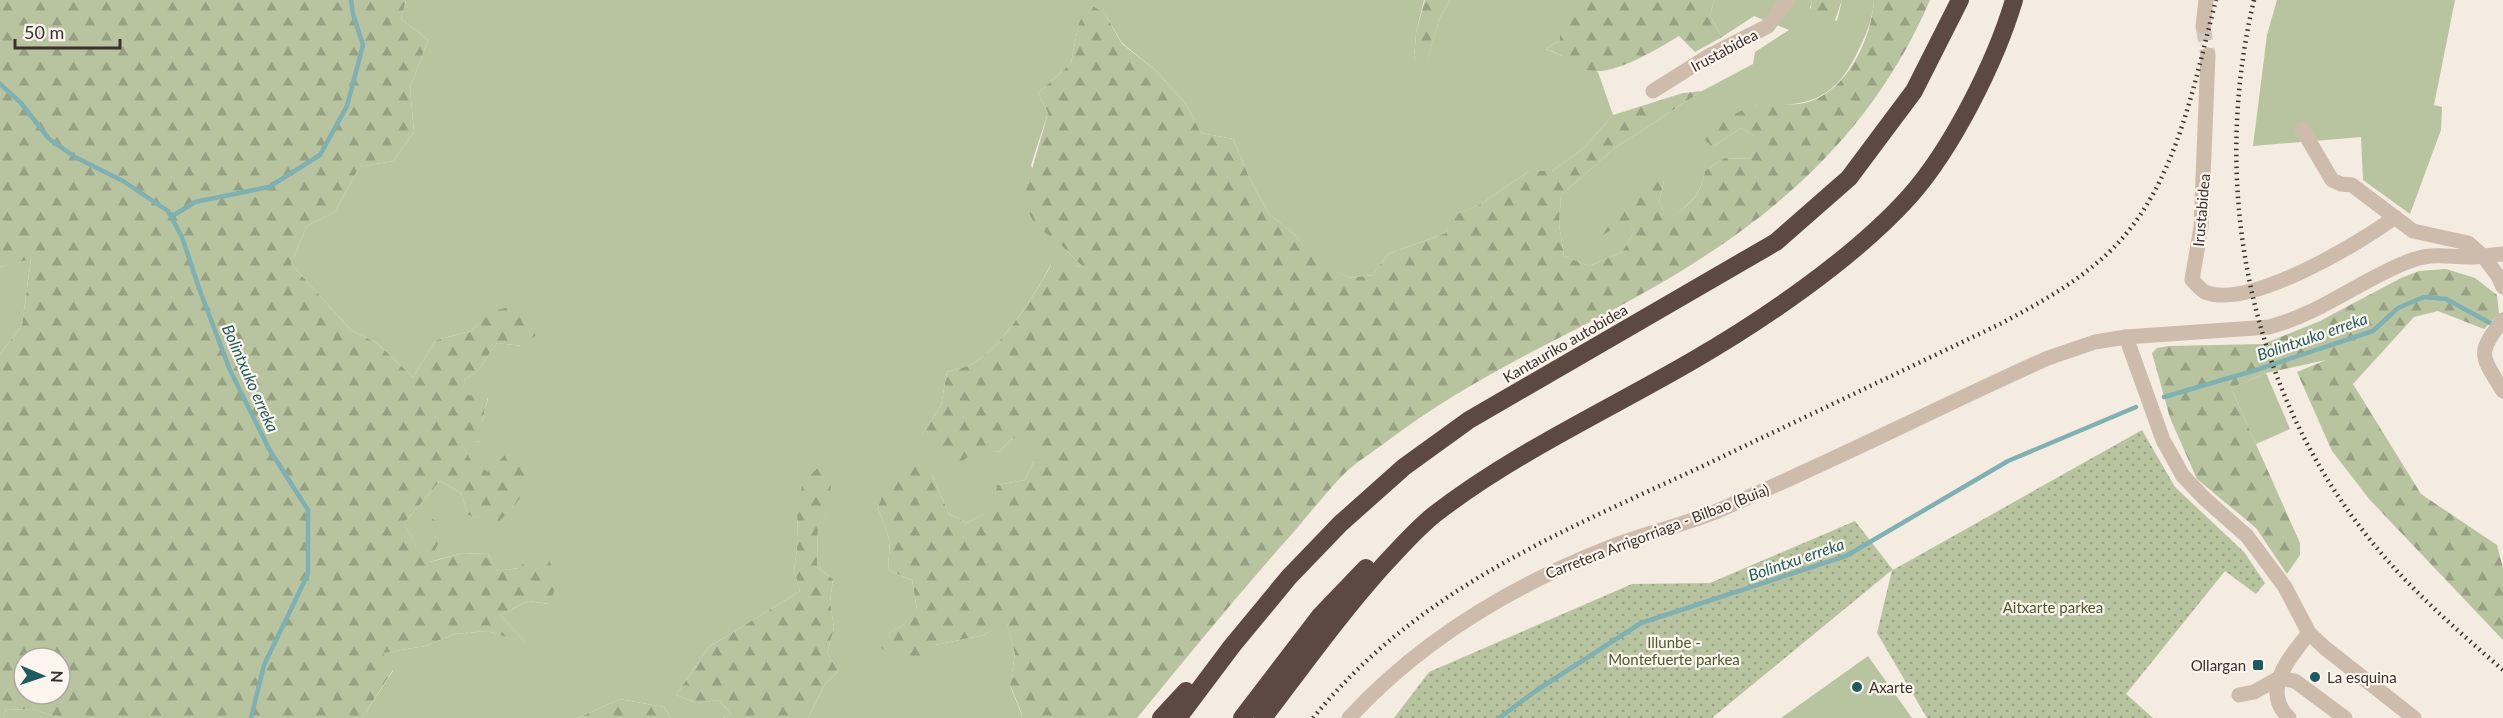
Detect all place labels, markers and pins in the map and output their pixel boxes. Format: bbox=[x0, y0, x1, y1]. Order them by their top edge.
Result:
place label: Ollargan bbox=[2191, 656, 2246, 674]
marker: Ollargan bbox=[2251, 658, 2265, 672]
place label: La esquina bbox=[2327, 668, 2397, 686]
marker: La esquina bbox=[2308, 670, 2322, 684]
place label: Axarte bbox=[1869, 678, 1913, 696]
marker: Axarte bbox=[1850, 680, 1864, 694]

